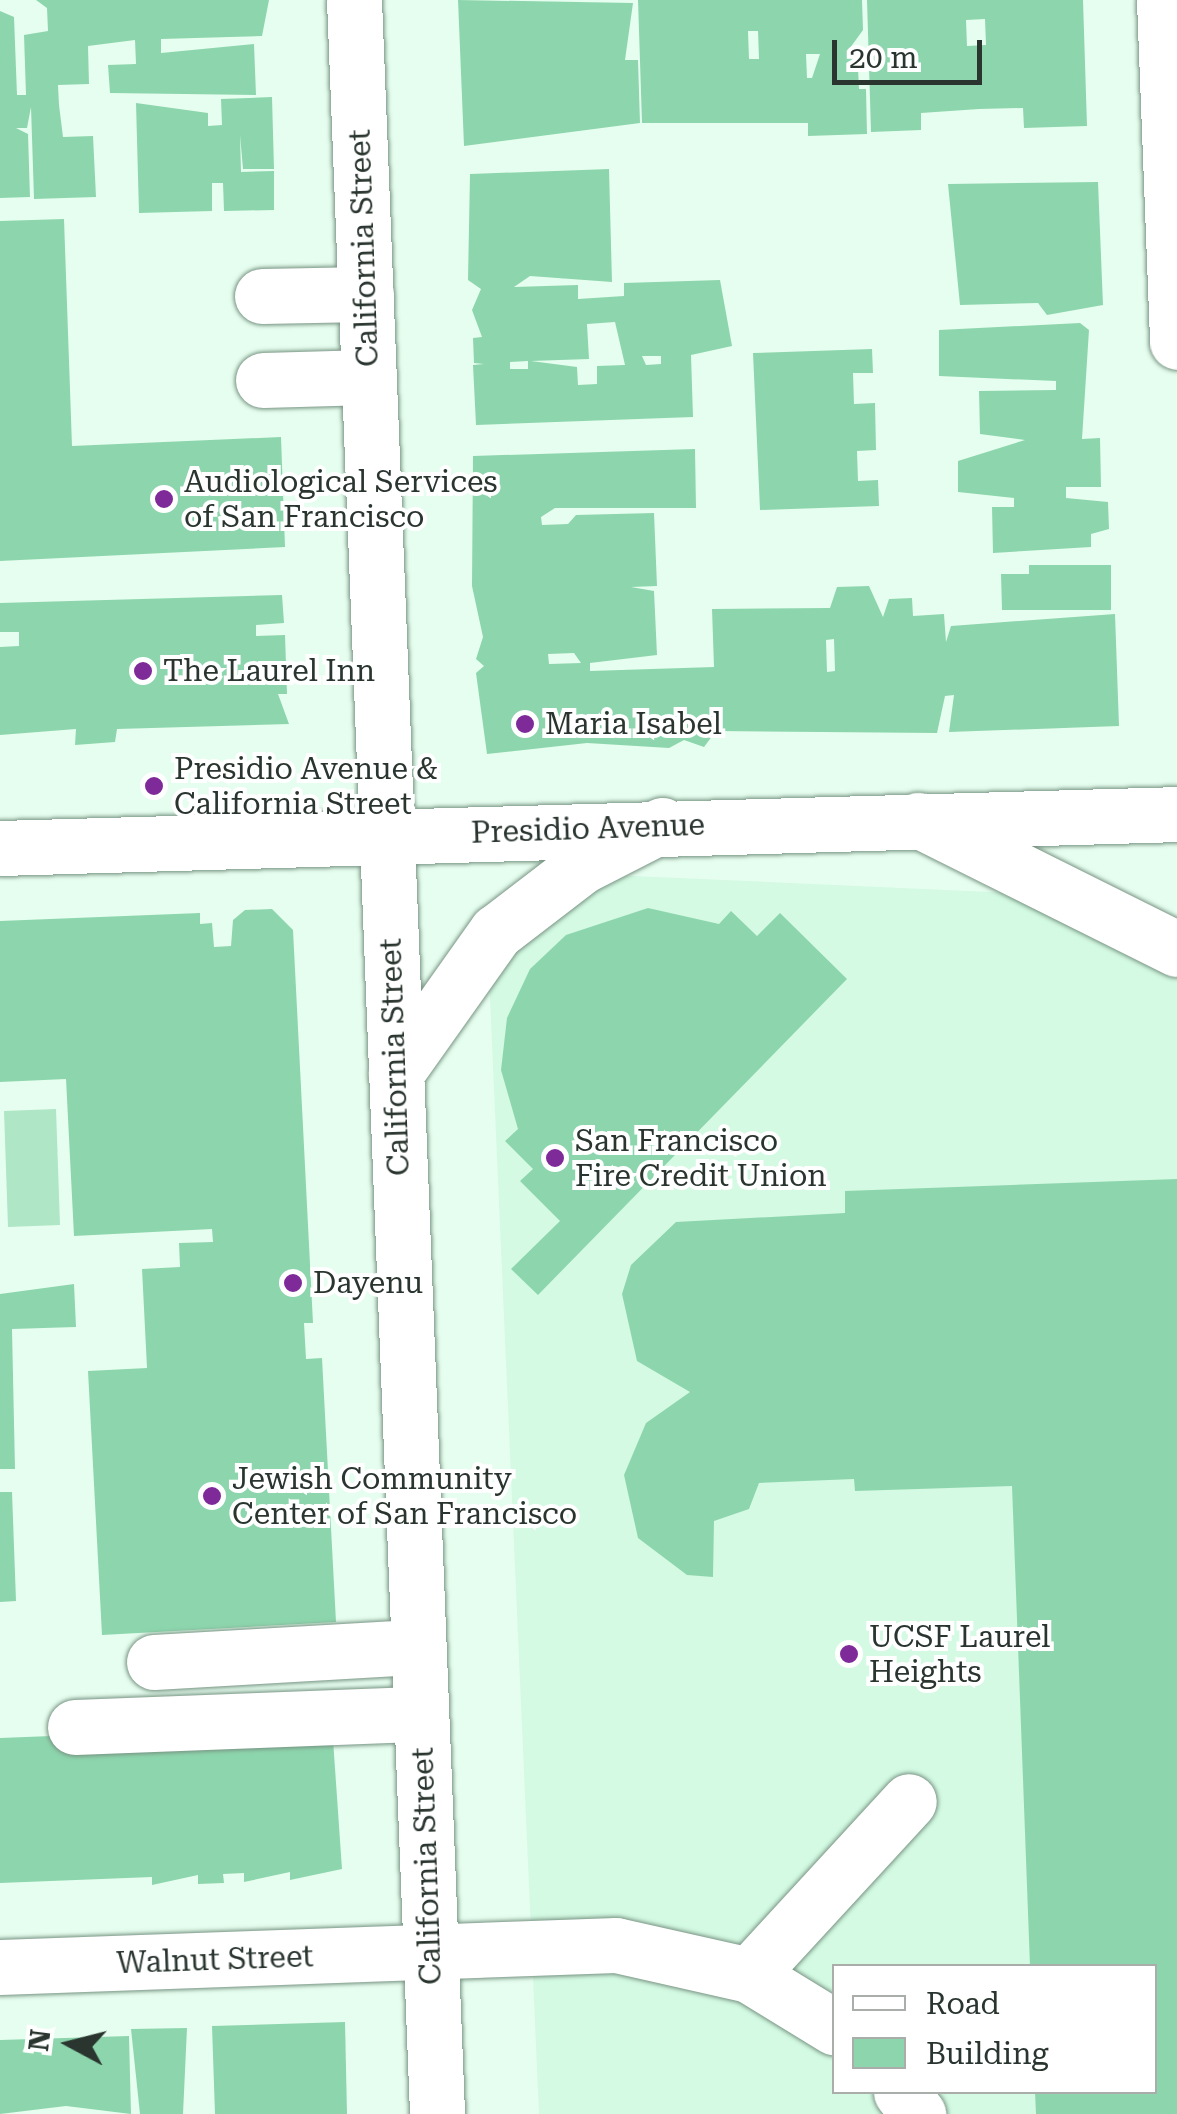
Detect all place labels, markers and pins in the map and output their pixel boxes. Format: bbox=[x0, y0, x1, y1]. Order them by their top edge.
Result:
place label: Audiological Services of San Francisco bbox=[184, 464, 498, 534]
marker: Audiological Services of San Francisco bbox=[153, 488, 175, 510]
place label: The Laurel Inn bbox=[163, 653, 375, 689]
marker: The Laurel Inn bbox=[132, 660, 154, 682]
place label: Maria Isabel bbox=[545, 706, 722, 742]
marker: Maria Isabel bbox=[514, 713, 536, 735]
place label: Presidio Avenue & California Street bbox=[174, 751, 438, 822]
marker: Presidio Avenue & California Street bbox=[143, 775, 165, 797]
place label: San Francisco Fire Credit Union bbox=[575, 1123, 827, 1194]
marker: San Francisco Fire Credit Union bbox=[544, 1147, 566, 1169]
place label: Dayenu bbox=[313, 1265, 423, 1301]
marker: Dayenu bbox=[282, 1272, 304, 1294]
place label: Jewish Community Center of San Francisco bbox=[232, 1461, 577, 1532]
marker: Jewish Community Center of San Francisco bbox=[201, 1485, 223, 1507]
place label: UCSF Laurel Heights bbox=[869, 1619, 1050, 1690]
marker: UCSF Laurel Heights bbox=[838, 1643, 860, 1665]

